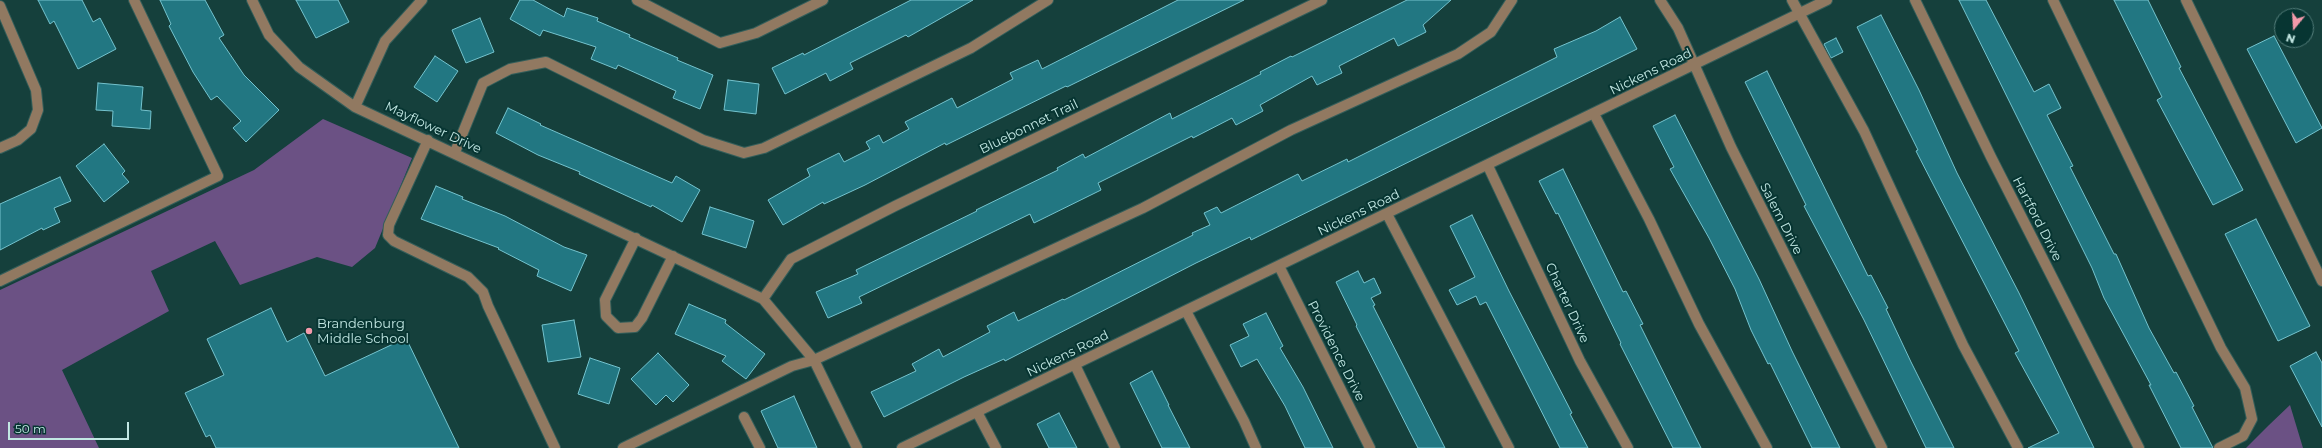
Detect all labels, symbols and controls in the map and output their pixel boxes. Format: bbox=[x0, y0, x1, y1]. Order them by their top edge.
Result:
north arrow bbox=[2274, 8, 2314, 48]
text: N bbox=[2284, 30, 2297, 46]
street label: Nickens Road bbox=[1608, 45, 1694, 99]
street label: Bluebonnet Trail bbox=[977, 96, 1081, 158]
street label: Mayflower Drive bbox=[382, 99, 484, 157]
street label: Hartford Drive bbox=[2009, 174, 2065, 264]
street label: Salem Drive bbox=[1756, 181, 1806, 257]
street label: Nickens Road bbox=[1316, 186, 1402, 240]
street label: Charter Drive bbox=[1542, 260, 1592, 346]
street label: Providence Drive bbox=[1304, 298, 1368, 404]
place label: Brandenburg Middle School bbox=[317, 316, 409, 347]
marker: Brandenburg Middle School bbox=[304, 326, 314, 336]
street label: Nickens Road bbox=[1025, 327, 1111, 381]
scale bar bbox=[10, 414, 131, 440]
text: 50 m bbox=[15, 421, 46, 436]

